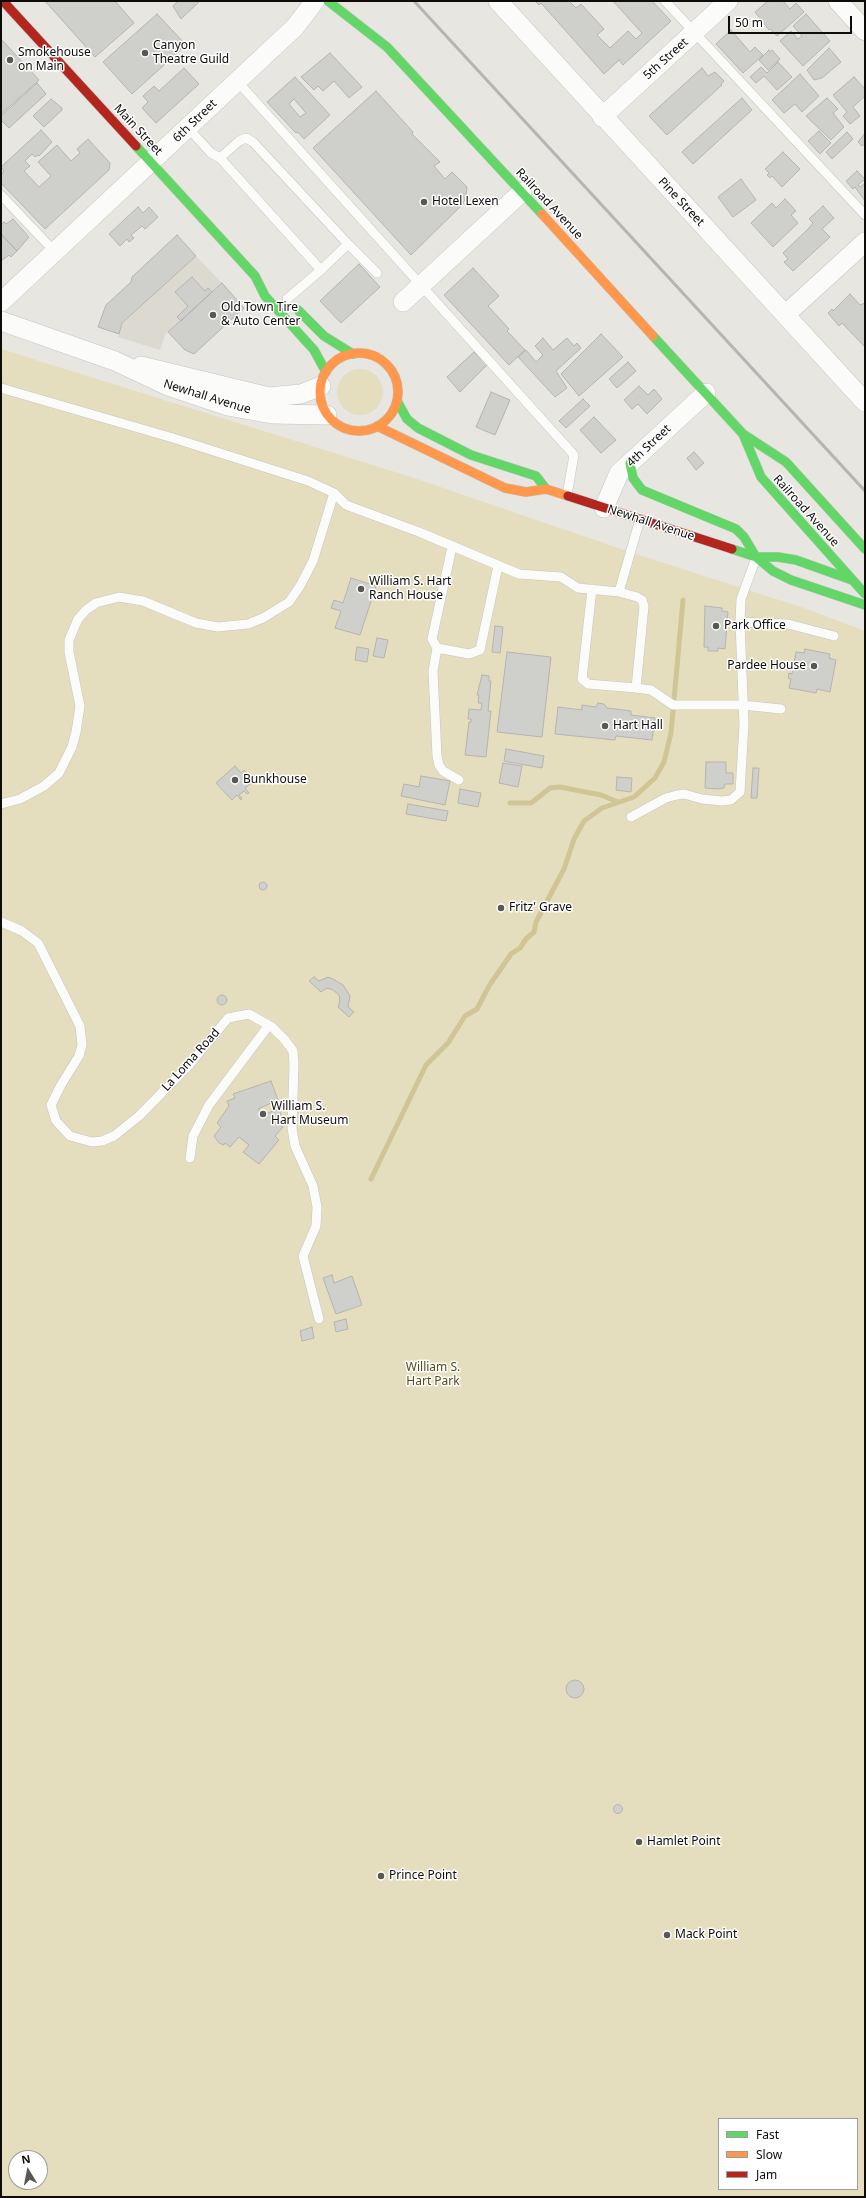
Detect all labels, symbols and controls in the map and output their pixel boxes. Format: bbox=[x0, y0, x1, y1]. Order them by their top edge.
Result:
scale bar bbox=[730, 8, 854, 34]
text: 50 m bbox=[735, 14, 763, 31]
street label: 5th Street bbox=[641, 35, 691, 83]
place label: Canyon Theatre Guild bbox=[153, 39, 229, 67]
place label: Smokehouse on Main bbox=[18, 46, 91, 74]
marker: Canyon Theatre Guild bbox=[140, 48, 150, 58]
marker: Smokehouse on Main bbox=[5, 55, 15, 65]
street label: 6th Street bbox=[170, 97, 220, 145]
street label: Main Street bbox=[111, 101, 165, 159]
street label: Railroad Avenue bbox=[512, 166, 586, 242]
street label: Pine Street bbox=[655, 175, 707, 229]
place label: Hotel Lexen bbox=[432, 195, 499, 209]
marker: Hotel Lexen bbox=[419, 197, 429, 207]
place label: Old Town Tire & Auto Center bbox=[221, 301, 301, 329]
marker: Old Town Tire & Auto Center bbox=[208, 310, 218, 320]
street label: Newhall Avenue bbox=[162, 377, 252, 417]
street label: 4th Street bbox=[624, 422, 674, 470]
street label: Railroad Avenue bbox=[770, 472, 842, 550]
street label: Newhall Avenue bbox=[606, 502, 696, 544]
place label: William S. Hart Ranch House bbox=[369, 575, 451, 603]
marker: William S. Hart Ranch House bbox=[356, 584, 366, 594]
place label: Park Office bbox=[724, 619, 786, 633]
marker: Park Office bbox=[711, 621, 721, 631]
place label: Pardee House bbox=[727, 659, 806, 673]
marker: Pardee House bbox=[809, 661, 819, 671]
place label: Hart Hall bbox=[613, 719, 663, 733]
marker: Hart Hall bbox=[600, 721, 610, 731]
place label: Bunkhouse bbox=[243, 773, 307, 787]
marker: Bunkhouse bbox=[230, 775, 240, 785]
place label: Fritz' Grave bbox=[509, 901, 572, 915]
marker: Fritz' Grave bbox=[496, 903, 506, 913]
street label: La Loma Road bbox=[159, 1026, 223, 1094]
place label: William S. Hart Museum bbox=[271, 1100, 348, 1128]
marker: William S. Hart Museum bbox=[258, 1109, 268, 1119]
park label: William S. Hart Park bbox=[406, 1361, 460, 1389]
place label: Hamlet Point bbox=[647, 1835, 721, 1849]
marker: Hamlet Point bbox=[634, 1837, 644, 1847]
place label: Prince Point bbox=[389, 1869, 457, 1883]
marker: Prince Point bbox=[376, 1871, 386, 1881]
place label: Mack Point bbox=[675, 1928, 737, 1942]
marker: Mack Point bbox=[662, 1930, 672, 1940]
legend bbox=[718, 2118, 858, 2190]
text: Fast bbox=[756, 2126, 779, 2143]
text: Slow bbox=[756, 2146, 782, 2163]
north arrow bbox=[8, 2150, 48, 2190]
text: N bbox=[20, 2151, 32, 2167]
text: Jam bbox=[756, 2166, 777, 2183]

